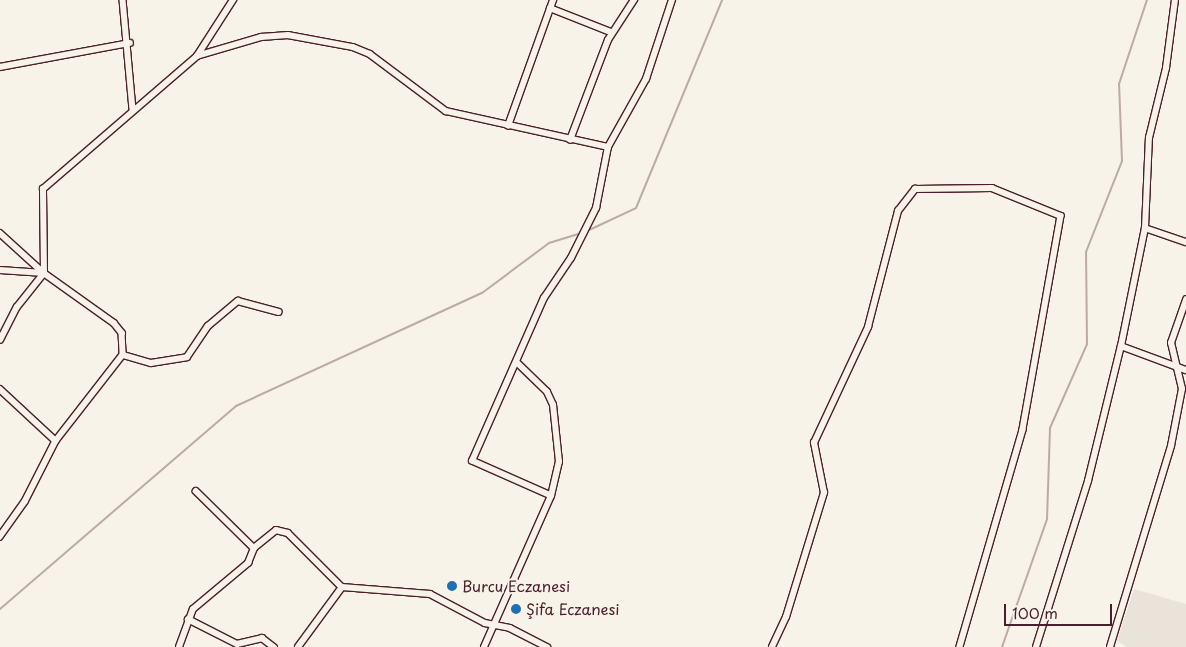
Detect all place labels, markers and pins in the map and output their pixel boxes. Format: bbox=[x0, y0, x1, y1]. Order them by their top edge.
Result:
place label: Burcu Eczanesi bbox=[462, 577, 570, 595]
marker: Burcu Eczanesi bbox=[446, 580, 458, 592]
place label: Şifa Eczanesi bbox=[526, 600, 620, 618]
marker: Şifa Eczanesi bbox=[510, 603, 522, 615]

